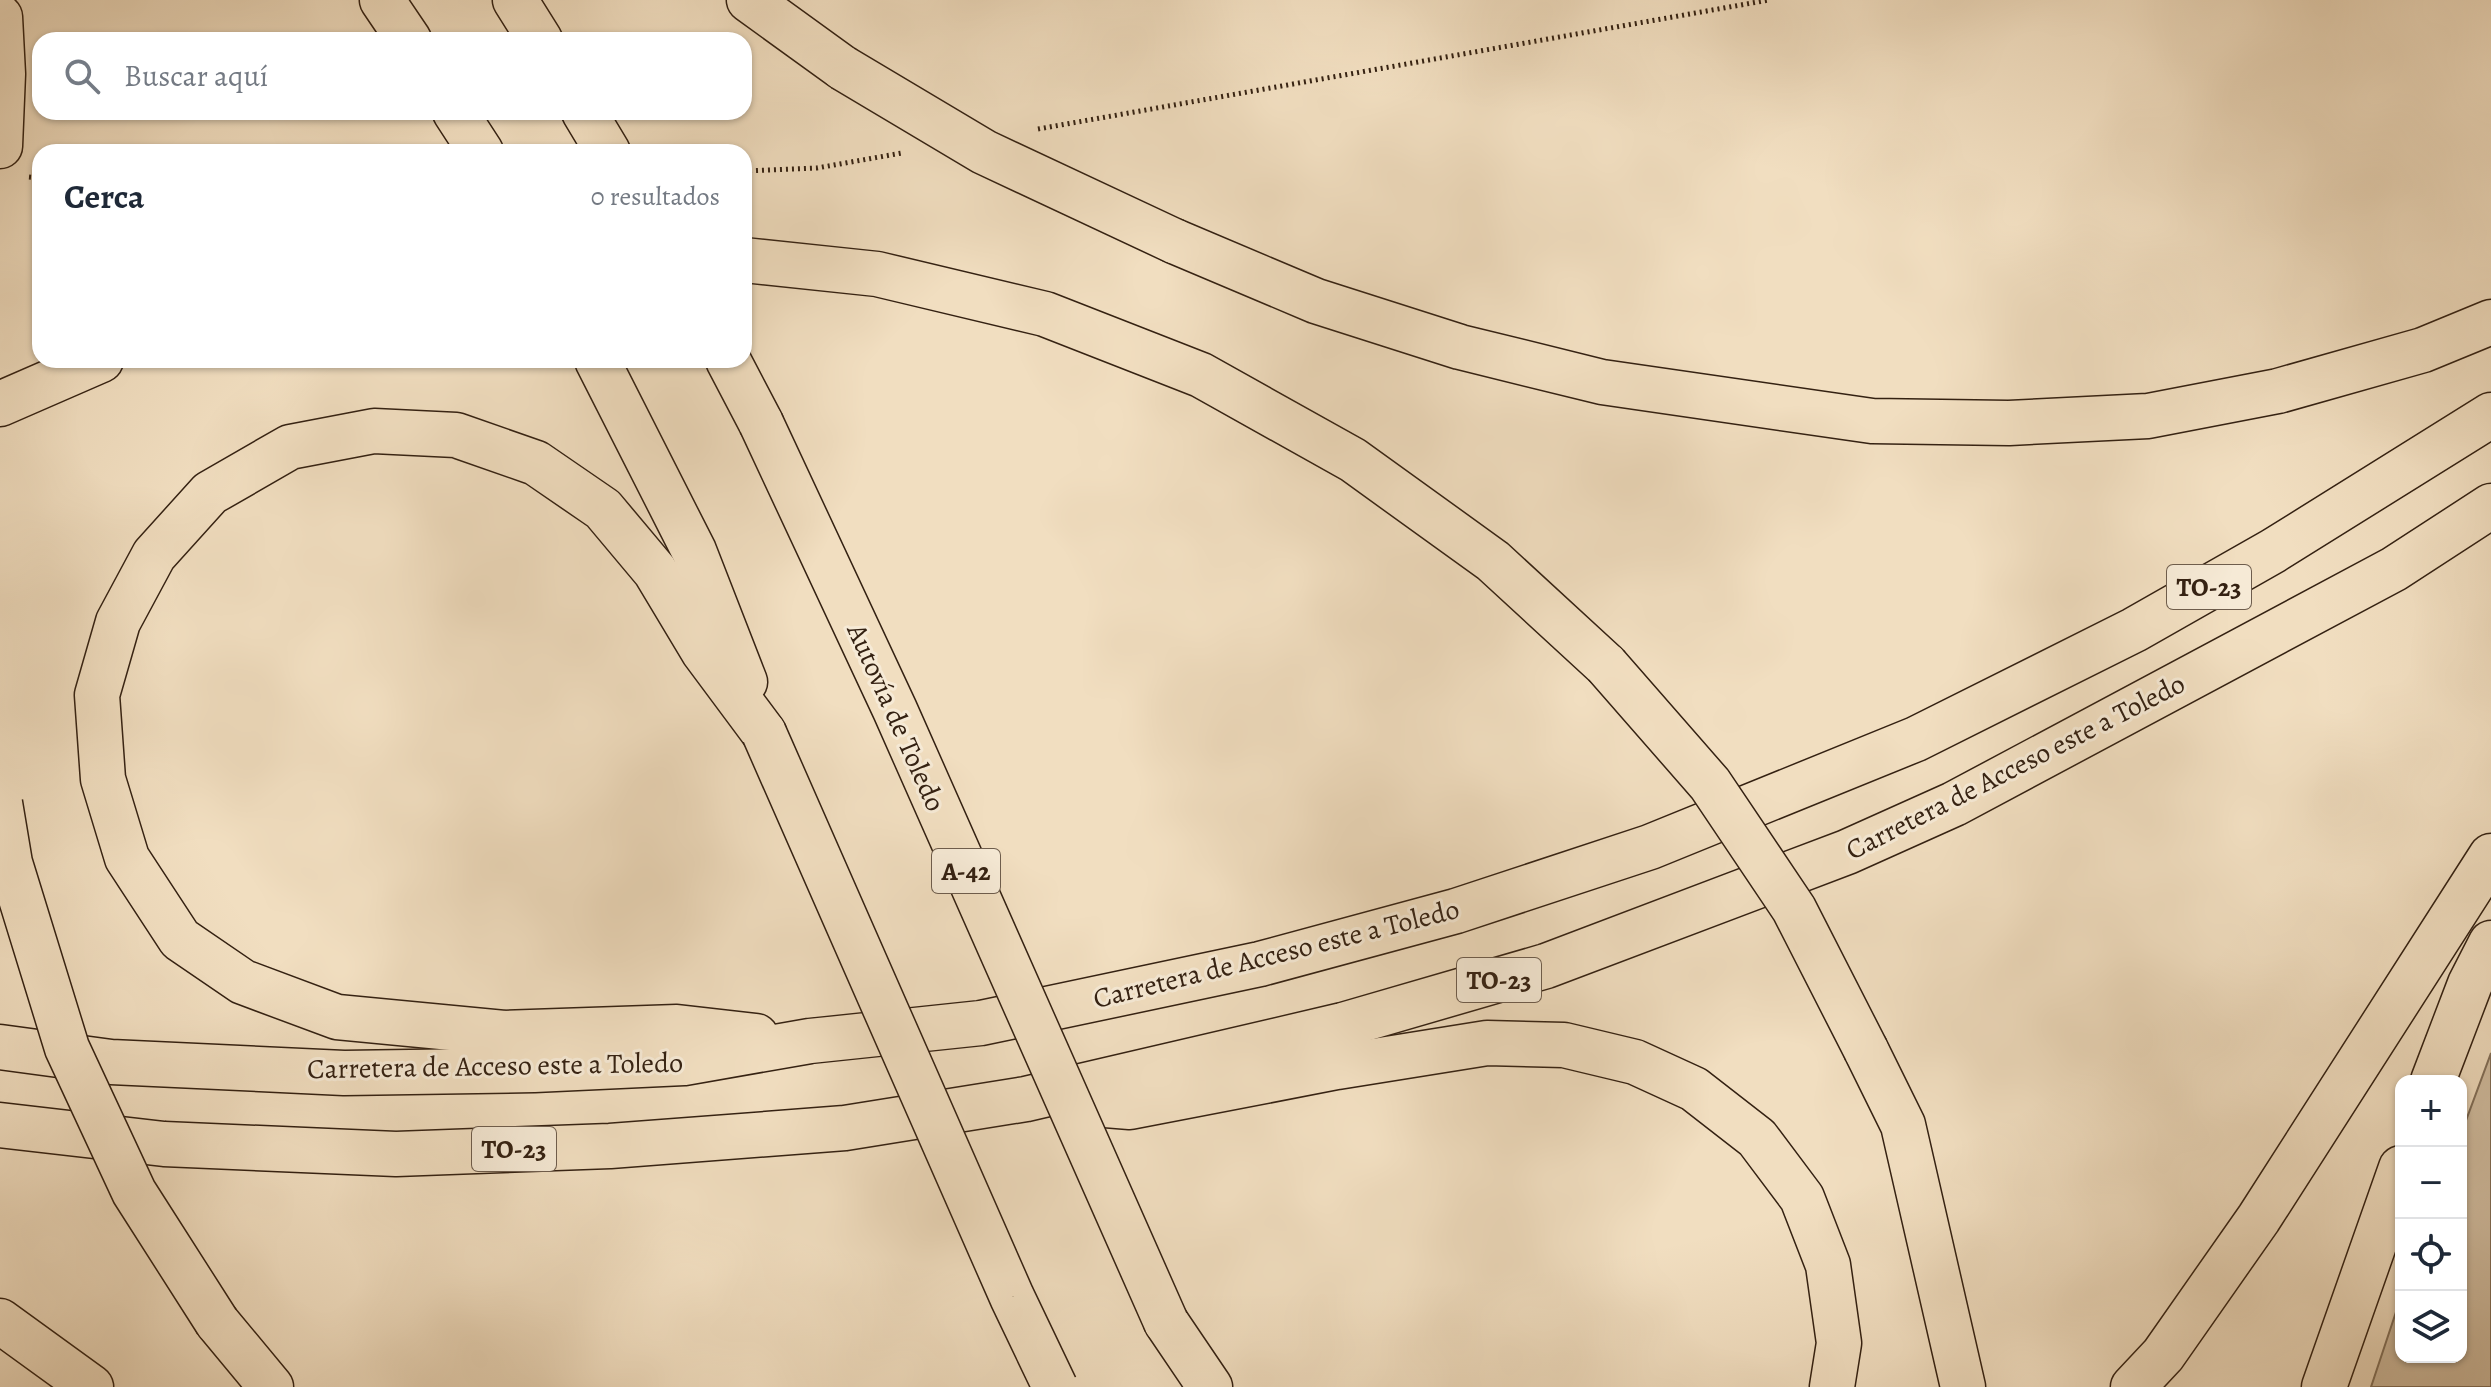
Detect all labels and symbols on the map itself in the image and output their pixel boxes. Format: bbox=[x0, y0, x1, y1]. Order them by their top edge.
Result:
road number: TO-23 bbox=[2167, 565, 2251, 609]
street label: Autovía de Toledo bbox=[837, 617, 954, 817]
street label: Carretera de Acceso este a Toledo bbox=[1839, 665, 2192, 869]
road number: A-42 bbox=[932, 849, 1000, 893]
street label: Carretera de Acceso este a Toledo bbox=[1089, 890, 1463, 1018]
road number: TO-23 bbox=[1457, 958, 1541, 1002]
street label: Carretera de Acceso este a Toledo bbox=[307, 1044, 683, 1088]
road number: TO-23 bbox=[472, 1127, 556, 1171]

